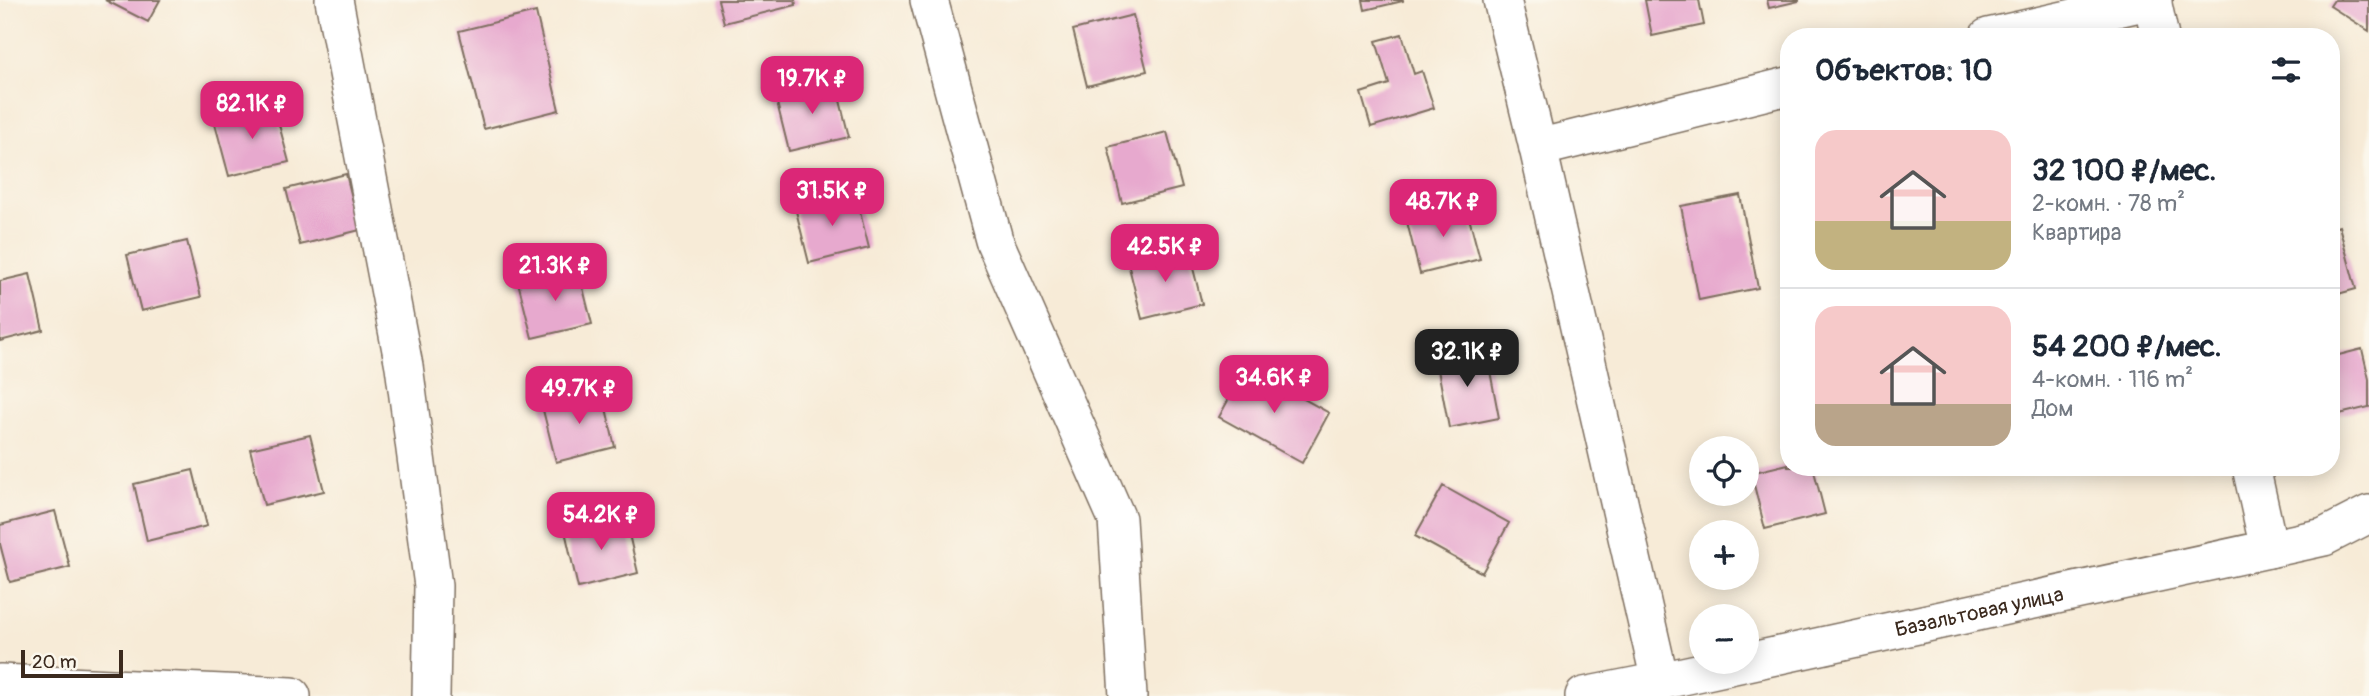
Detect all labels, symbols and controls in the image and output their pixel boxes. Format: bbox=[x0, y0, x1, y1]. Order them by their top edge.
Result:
icon: filters bbox=[2267, 51, 2305, 89]
text: Объектов: 10 bbox=[1815, 52, 1993, 89]
pin: 19.7K ₽ bbox=[747, 57, 877, 116]
text: 19.7K ₽ bbox=[777, 64, 847, 93]
pin: 82.1K ₽ bbox=[187, 82, 317, 141]
text: 82.1K ₽ bbox=[216, 89, 288, 118]
text: 32 100 ₽/мес. bbox=[2032, 152, 2216, 189]
icon: home bbox=[1871, 158, 1955, 242]
pin: 31.5K ₽ bbox=[767, 168, 897, 228]
text: 31.5K ₽ bbox=[796, 176, 868, 205]
pin: 48.7K ₽ bbox=[1378, 180, 1508, 239]
text: 48.7K ₽ bbox=[1406, 187, 1480, 216]
text: 2-комн. · 78 m² bbox=[2032, 189, 2185, 218]
text: Квартира bbox=[2032, 218, 2121, 247]
pin: 42.5K ₽ bbox=[1100, 224, 1230, 284]
text: 42.5K ₽ bbox=[1127, 232, 1203, 261]
pin: 21.3K ₽ bbox=[490, 244, 620, 303]
text: 21.3K ₽ bbox=[519, 251, 591, 280]
text: 54 200 ₽/мес. bbox=[2032, 328, 2222, 365]
pin: 32.1K ₽ bbox=[1402, 330, 1532, 389]
icon: home bbox=[1871, 334, 1955, 418]
text: 32.1K ₽ bbox=[1431, 337, 1503, 366]
pin: 34.6K ₽ bbox=[1209, 356, 1339, 415]
text: 34.6K ₽ bbox=[1235, 363, 1313, 392]
text: 4-комн. · 116 m² bbox=[2032, 365, 2193, 394]
pin: 49.7K ₽ bbox=[514, 366, 644, 426]
text: 49.7K ₽ bbox=[541, 374, 617, 403]
text: Дом bbox=[2032, 394, 2073, 423]
map controls bbox=[1689, 436, 1759, 674]
button: locate bbox=[1689, 436, 1759, 506]
pin: 54.2K ₽ bbox=[536, 492, 666, 552]
text: 54.2K ₽ bbox=[563, 500, 639, 529]
button: + bbox=[1689, 520, 1759, 590]
street label: Базальтовая улица bbox=[1892, 581, 2066, 644]
button: − bbox=[1689, 604, 1759, 674]
scale bar bbox=[21, 647, 122, 679]
text: 20 m bbox=[32, 650, 77, 674]

